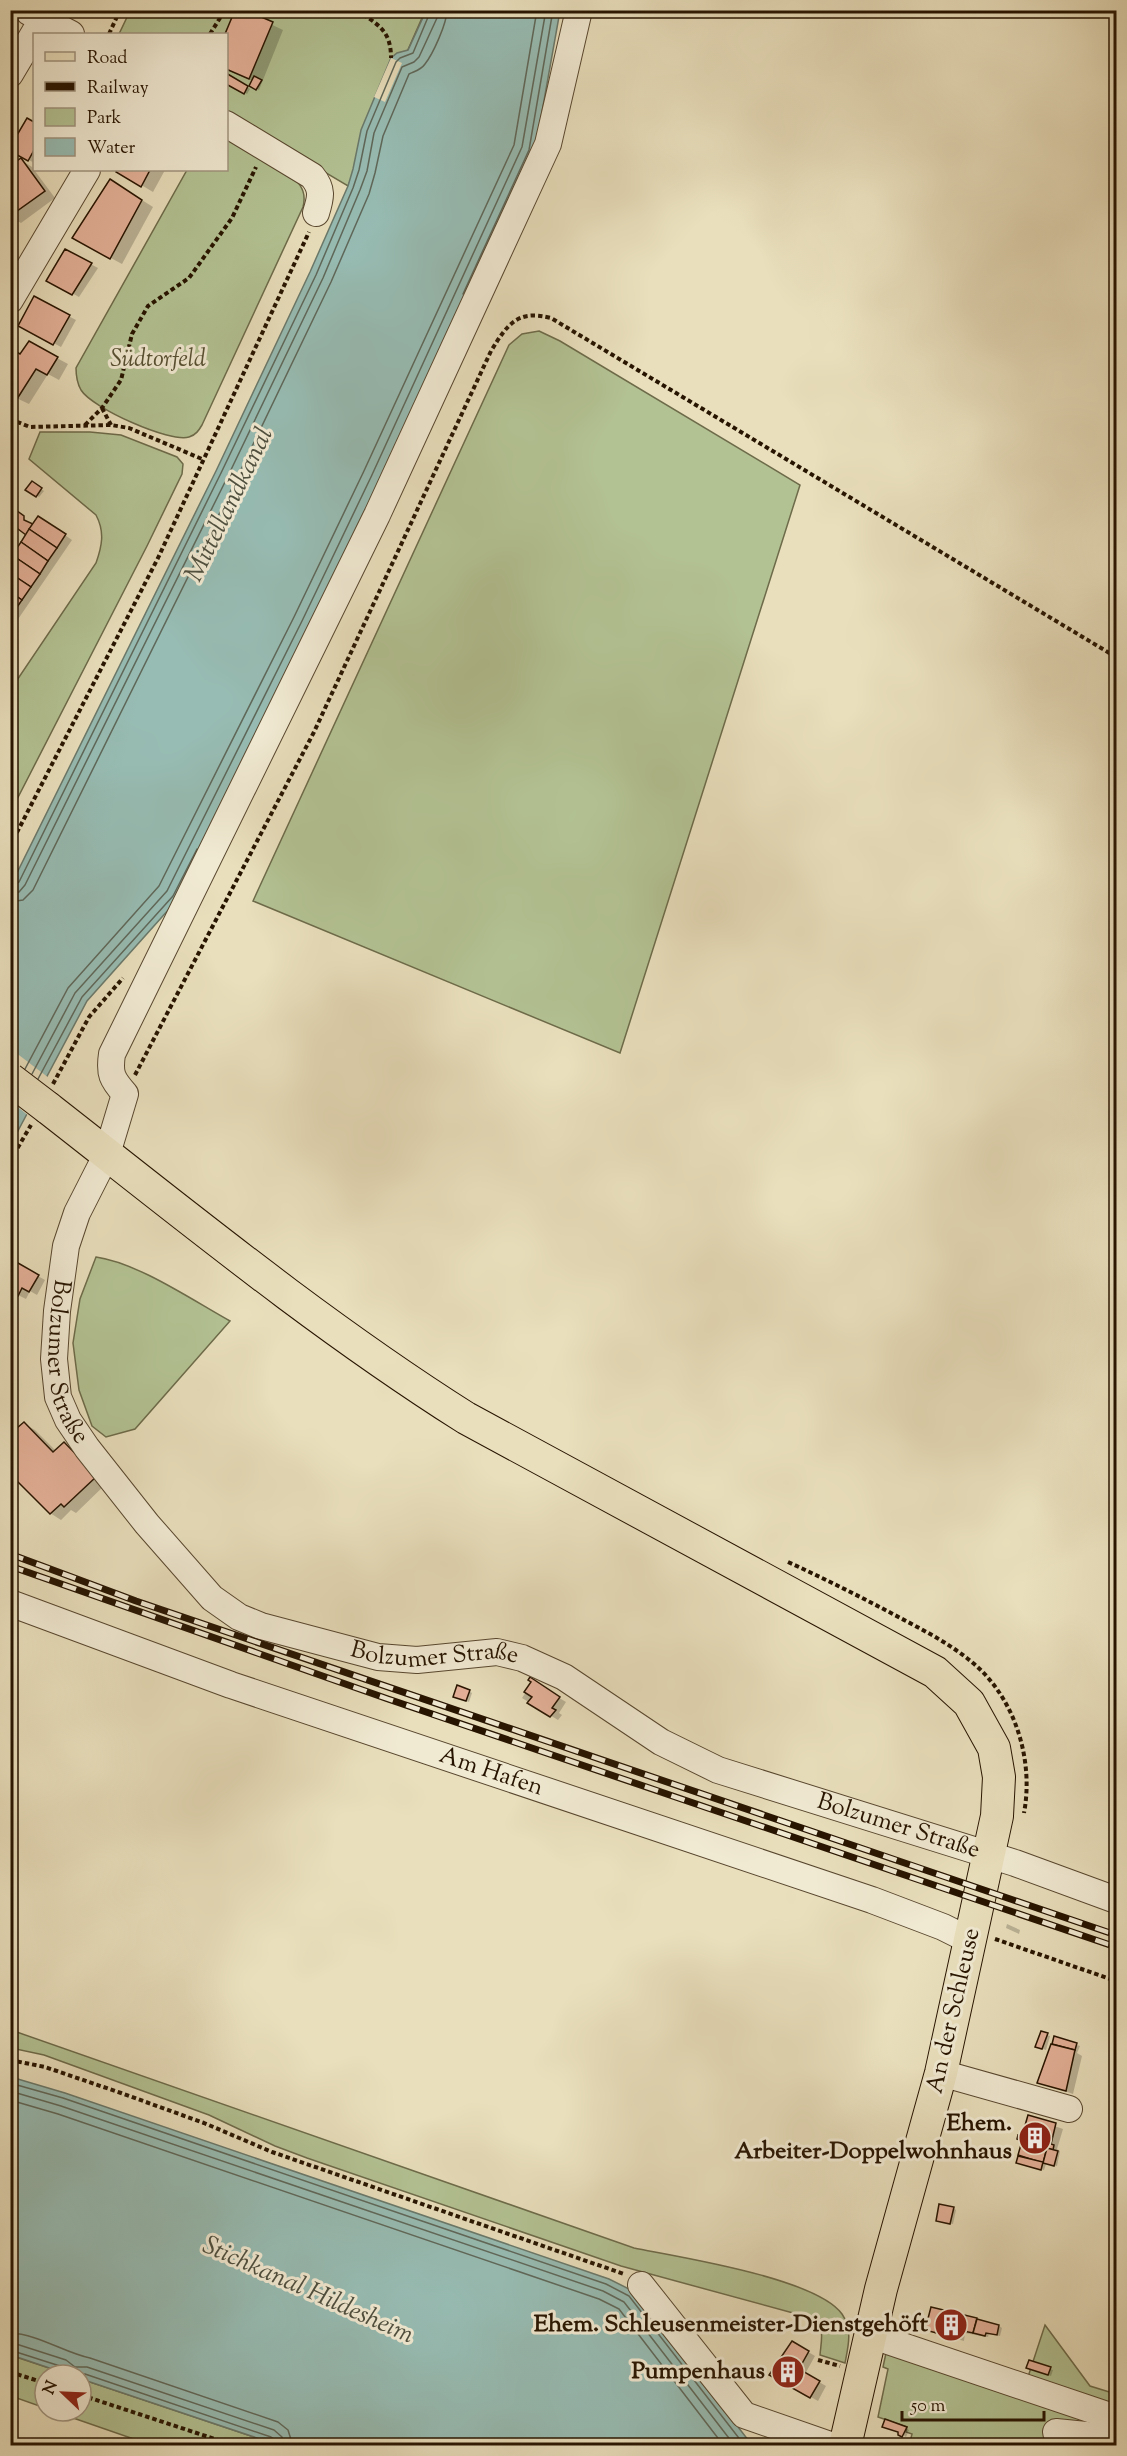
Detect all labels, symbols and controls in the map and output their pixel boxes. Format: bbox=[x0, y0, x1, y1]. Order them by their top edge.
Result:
legend bbox=[33, 33, 228, 171]
text: Road bbox=[87, 46, 127, 72]
text: Railway bbox=[87, 76, 149, 102]
text: Park bbox=[87, 106, 122, 132]
text: Water bbox=[87, 136, 136, 162]
park label: Südtorfeld bbox=[110, 343, 206, 377]
water label: Mittellandkanal bbox=[177, 421, 283, 588]
street label: Bolzumer Straße bbox=[37, 1277, 97, 1451]
street label: Bolzumer Straße bbox=[347, 1633, 522, 1678]
street label: Am Hafen bbox=[435, 1739, 548, 1805]
street label: Bolzumer Straße bbox=[813, 1785, 984, 1868]
street label: An der Schleuse bbox=[918, 1925, 990, 2097]
place label: Ehem. Arbeiter-Doppelwohnhaus bbox=[734, 2107, 1012, 2169]
building icon: Ehem. Arbeiter-Doppelwohnhaus bbox=[1017, 2120, 1053, 2156]
water label: Stichkanal Hildesheim bbox=[196, 2228, 420, 2354]
building icon: Ehem. Schleusenmeister-Dienstgehöft bbox=[933, 2307, 969, 2343]
place label: Ehem. Schleusenmeister-Dienstgehöft bbox=[534, 2308, 929, 2342]
building icon: Pumpenhaus bbox=[770, 2354, 806, 2390]
place label: Pumpenhaus bbox=[632, 2355, 765, 2389]
north arrow bbox=[33, 2363, 93, 2423]
text: N bbox=[38, 2378, 65, 2398]
scale bar bbox=[902, 2384, 1044, 2422]
text: 50 m bbox=[910, 2394, 946, 2420]

